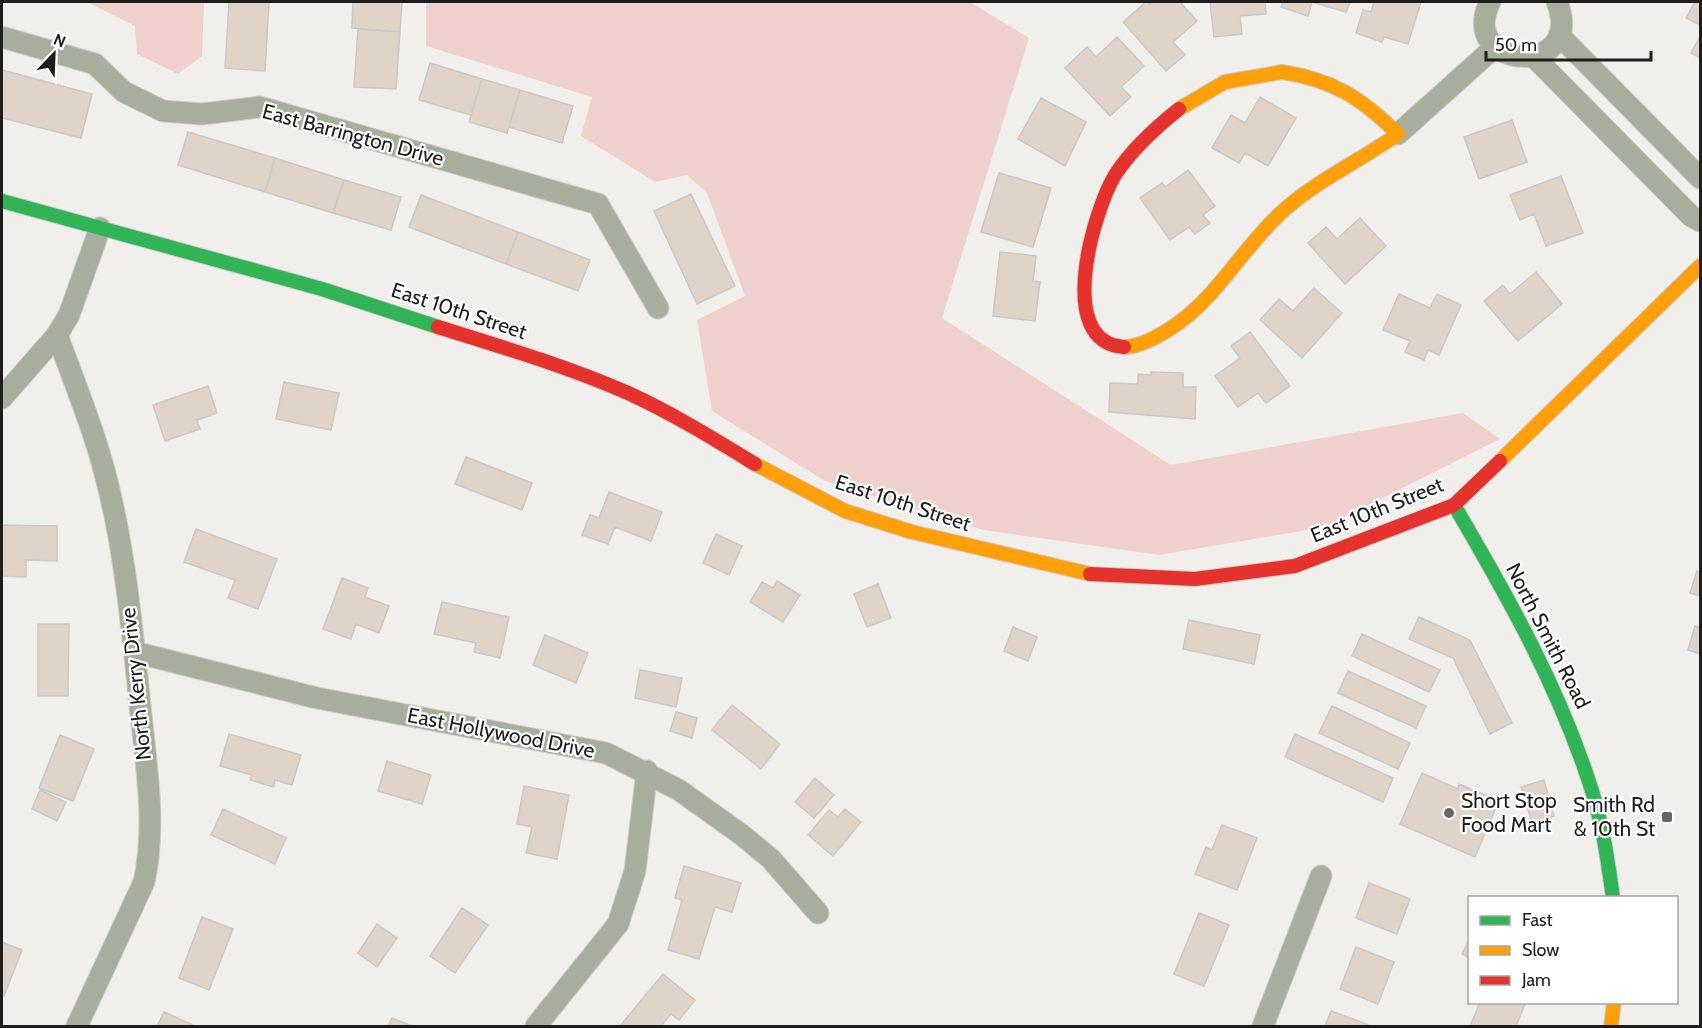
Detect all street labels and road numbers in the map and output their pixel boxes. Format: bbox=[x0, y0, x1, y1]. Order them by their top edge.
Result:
street label: East Barrington Drive bbox=[260, 98, 447, 171]
street label: East 10th Street bbox=[388, 277, 530, 344]
street label: East 10th Street bbox=[832, 469, 974, 536]
street label: East 10th Street bbox=[1307, 472, 1447, 548]
street label: North Smith Road bbox=[1501, 559, 1596, 713]
street label: North Kerry Drive bbox=[115, 606, 156, 762]
street label: East Hollywood Drive bbox=[405, 702, 597, 763]

